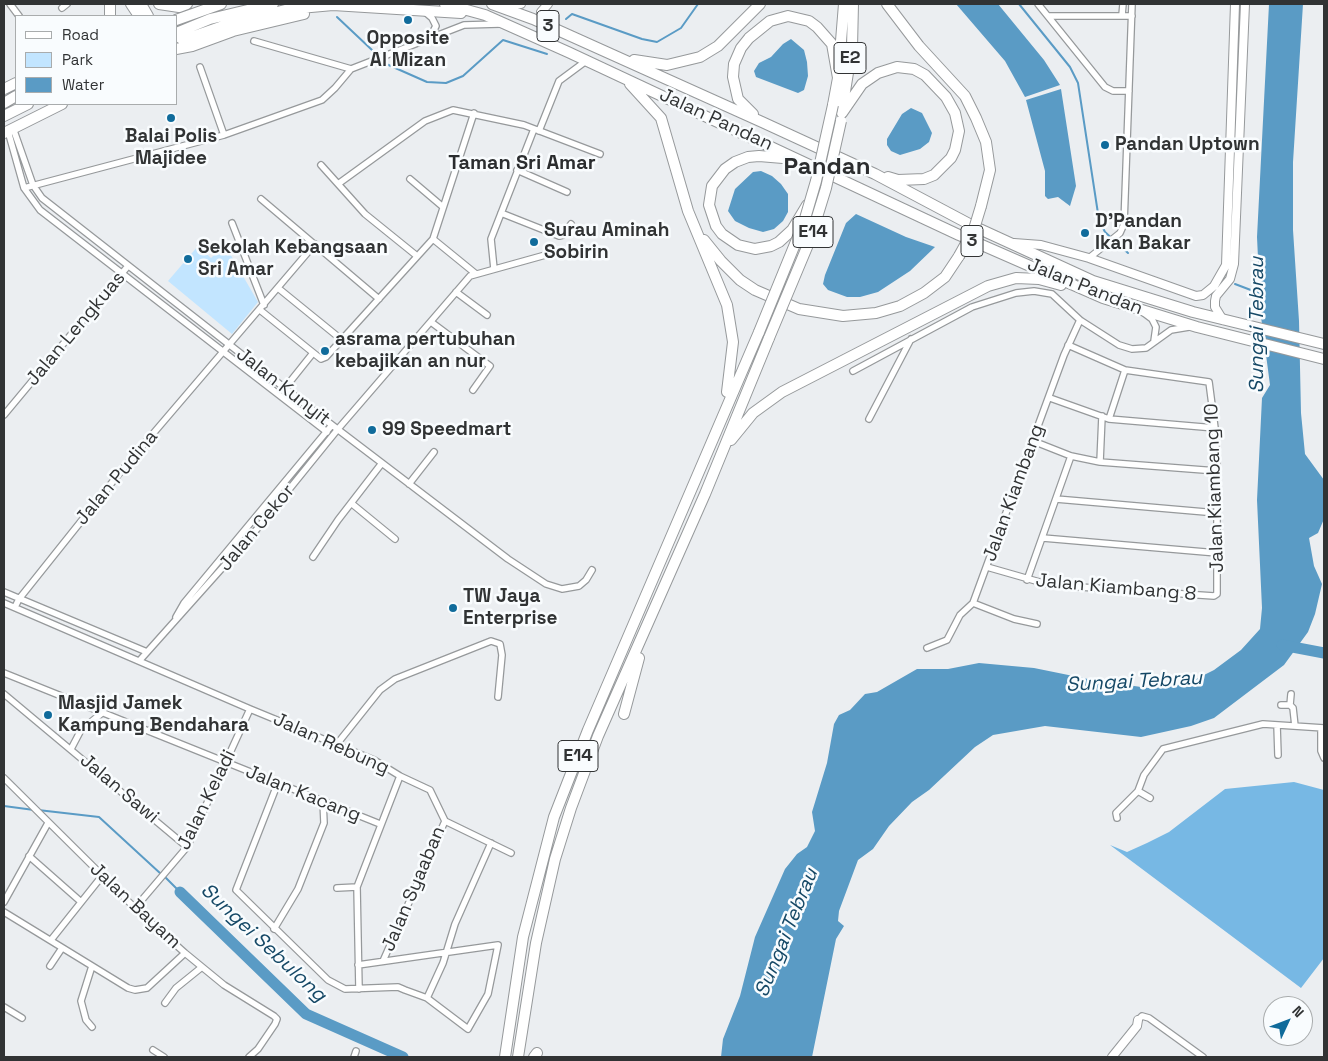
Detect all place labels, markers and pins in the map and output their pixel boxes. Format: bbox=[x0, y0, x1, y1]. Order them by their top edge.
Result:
marker: Opposite Al Mizan bbox=[402, 14, 414, 26]
place label: Opposite Al Mizan bbox=[366, 28, 450, 72]
marker: Balai Polis Majidee bbox=[165, 112, 177, 124]
place label: Balai Polis Majidee bbox=[125, 126, 217, 170]
place label: Pandan Uptown bbox=[1115, 134, 1260, 156]
marker: Pandan Uptown bbox=[1099, 139, 1111, 151]
place label: D'Pandan Ikan Bakar bbox=[1095, 211, 1191, 255]
place label: Surau Aminah Sobirin bbox=[544, 220, 669, 264]
marker: D'Pandan Ikan Bakar bbox=[1079, 227, 1091, 239]
marker: Surau Aminah Sobirin bbox=[528, 236, 540, 248]
place label: Sekolah Kebangsaan Sri Amar bbox=[198, 237, 388, 281]
marker: Sekolah Kebangsaan Sri Amar bbox=[182, 253, 194, 265]
place label: asrama pertubuhan kebajikan an nur bbox=[335, 329, 515, 373]
marker: asrama pertubuhan kebajikan an nur bbox=[319, 345, 331, 357]
place label: 99 Speedmart bbox=[382, 419, 511, 441]
marker: 99 Speedmart bbox=[366, 424, 378, 436]
place label: TW Jaya Enterprise bbox=[463, 586, 557, 630]
marker: TW Jaya Enterprise bbox=[447, 602, 459, 614]
place label: Masjid Jamek Kampung Bendahara bbox=[58, 693, 249, 737]
marker: Masjid Jamek Kampung Bendahara bbox=[42, 709, 54, 721]

